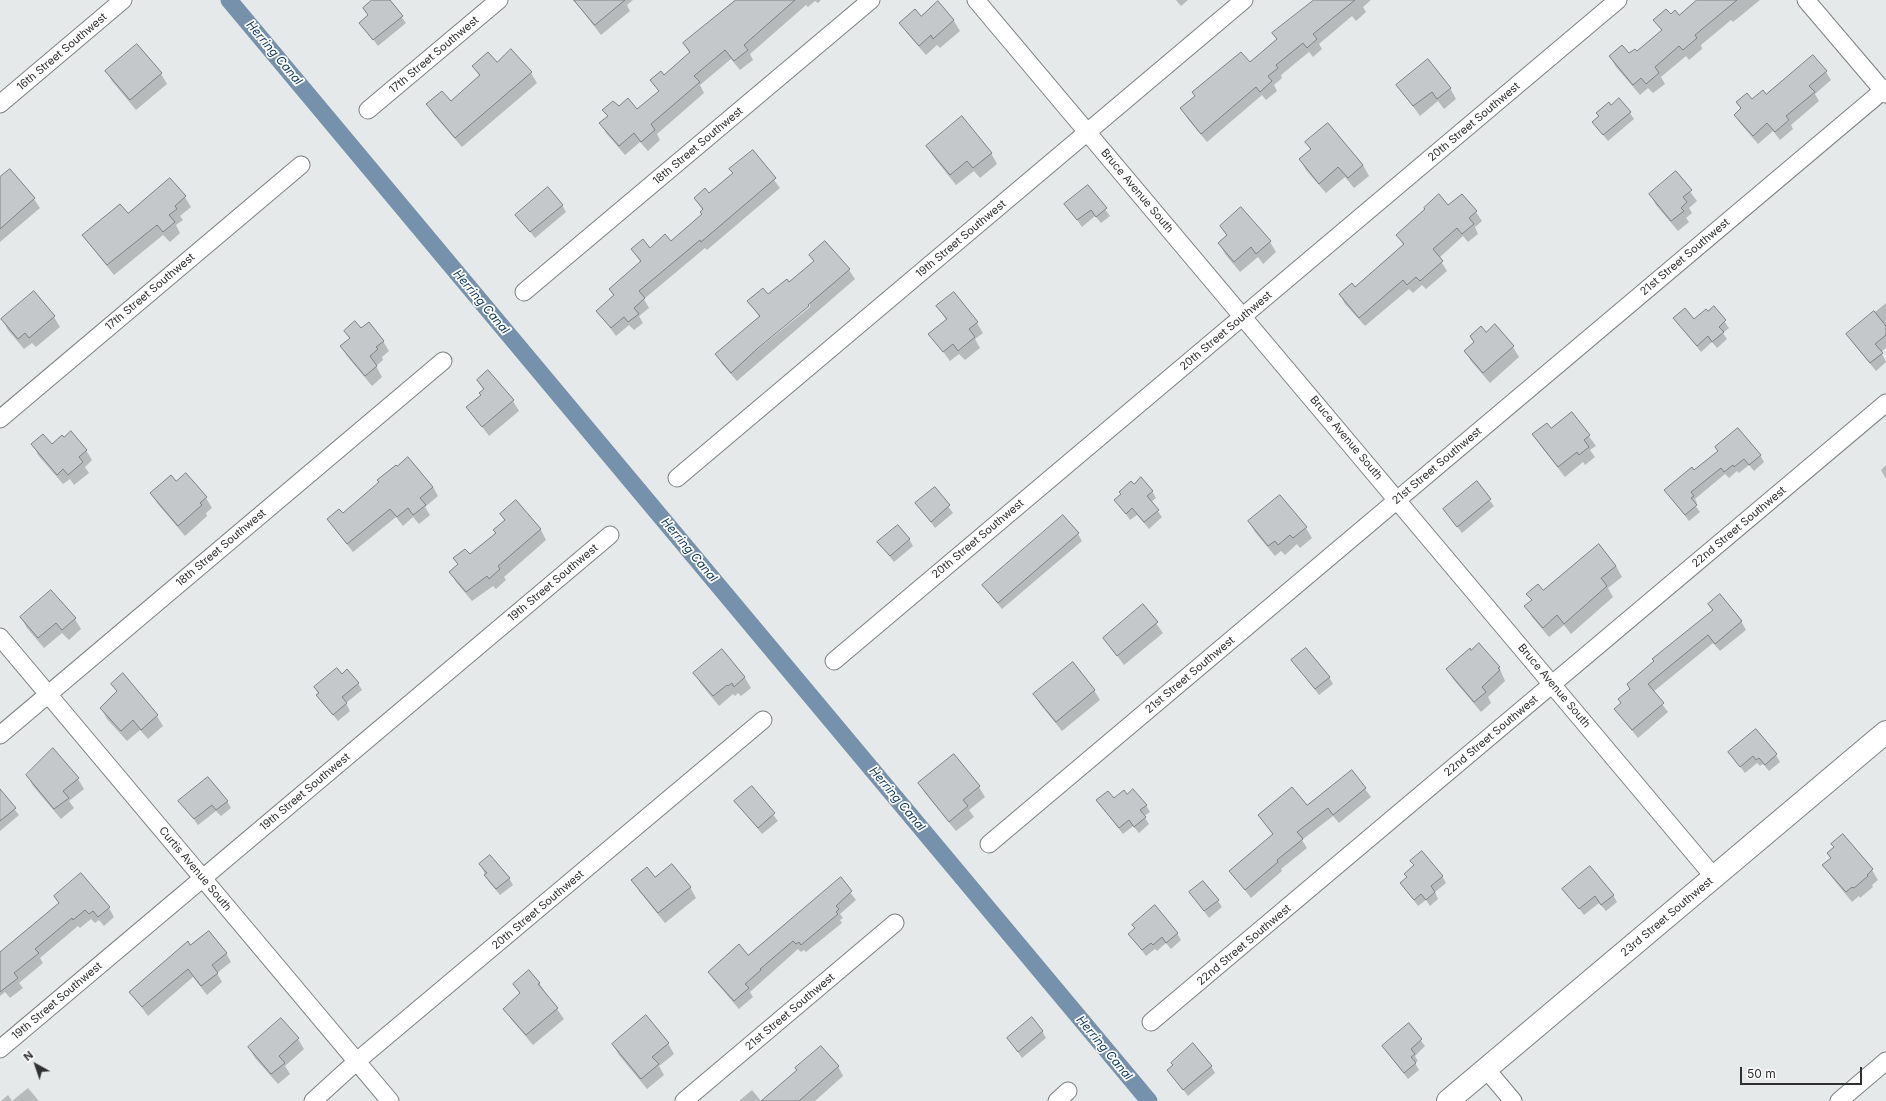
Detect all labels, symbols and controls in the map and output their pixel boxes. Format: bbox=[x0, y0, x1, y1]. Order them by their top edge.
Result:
street label: 16th Street Southwest bbox=[14, 10, 110, 94]
street label: 17th Street Southwest bbox=[387, 14, 481, 96]
water label: Herring Canal bbox=[243, 18, 305, 88]
street label: 20th Street Southwest bbox=[1425, 80, 1523, 164]
street label: 18th Street Southwest bbox=[650, 104, 746, 188]
street label: Bruce Avenue South bbox=[1098, 146, 1176, 236]
street label: 19th Street Southwest bbox=[913, 197, 1009, 281]
street label: 21st Street Southwest bbox=[1638, 216, 1732, 298]
street label: 17th Street Southwest bbox=[103, 251, 197, 333]
water label: Herring Canal bbox=[450, 267, 512, 337]
street label: 20th Street Southwest bbox=[1177, 289, 1275, 373]
street label: Bruce Avenue South bbox=[1307, 393, 1385, 483]
street label: 21st Street Southwest bbox=[1390, 425, 1484, 507]
street label: 22nd Street Southwest bbox=[1689, 484, 1789, 570]
street label: 20th Street Southwest bbox=[929, 497, 1027, 581]
street label: 18th Street Southwest bbox=[173, 506, 269, 590]
water label: Herring Canal bbox=[658, 515, 720, 585]
street label: 19th Street Southwest bbox=[505, 541, 601, 625]
street label: 21st Street Southwest bbox=[1143, 634, 1237, 716]
street label: Bruce Avenue South bbox=[1515, 641, 1593, 731]
street label: 22nd Street Southwest bbox=[1441, 693, 1541, 779]
street label: 19th Street Southwest bbox=[257, 750, 353, 834]
water label: Herring Canal bbox=[866, 764, 928, 834]
street label: Curtis Avenue South bbox=[156, 824, 234, 914]
street label: 20th Street Southwest bbox=[489, 868, 587, 952]
street label: 23rd Street Southwest bbox=[1618, 875, 1716, 959]
street label: 22nd Street Southwest bbox=[1194, 902, 1294, 988]
street label: 19th Street Southwest bbox=[9, 959, 105, 1043]
street label: 21st Street Southwest bbox=[743, 971, 837, 1053]
water label: Herring Canal bbox=[1073, 1013, 1135, 1083]
north arrow bbox=[16, 1045, 56, 1085]
text: N bbox=[21, 1048, 36, 1064]
scale bar bbox=[1742, 1059, 1864, 1085]
text: 50 m bbox=[1747, 1066, 1776, 1081]

